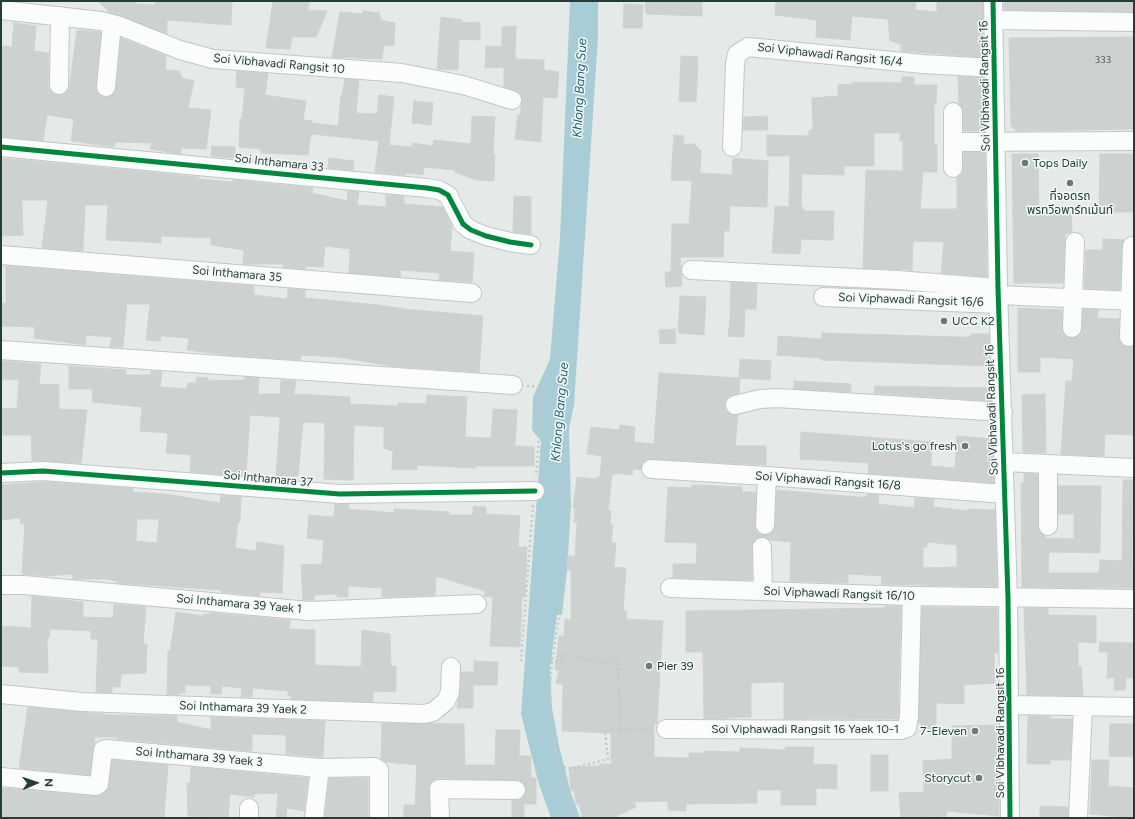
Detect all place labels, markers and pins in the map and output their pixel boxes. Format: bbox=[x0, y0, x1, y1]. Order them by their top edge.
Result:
place label: Tops Daily bbox=[1033, 156, 1088, 170]
marker: Tops Daily bbox=[1020, 158, 1030, 168]
marker: ที่จอดรถ พรทวีอพาร์ทเม้นท์ bbox=[1065, 178, 1075, 188]
place label: ที่จอดรถ พรทวีอพาร์ทเม้นท์ bbox=[1027, 189, 1113, 217]
place label: UCC K2 bbox=[952, 314, 995, 328]
marker: UCC K2 bbox=[939, 316, 949, 326]
place label: Lotus's go fresh bbox=[872, 439, 957, 453]
marker: Lotus's go fresh bbox=[960, 441, 970, 451]
place label: Pier 39 bbox=[657, 659, 694, 673]
marker: Pier 39 bbox=[644, 661, 654, 671]
place label: 7-Eleven bbox=[920, 724, 967, 738]
marker: 7-Eleven bbox=[970, 726, 980, 736]
place label: Storycut bbox=[924, 771, 971, 785]
marker: Storycut bbox=[974, 773, 984, 783]

